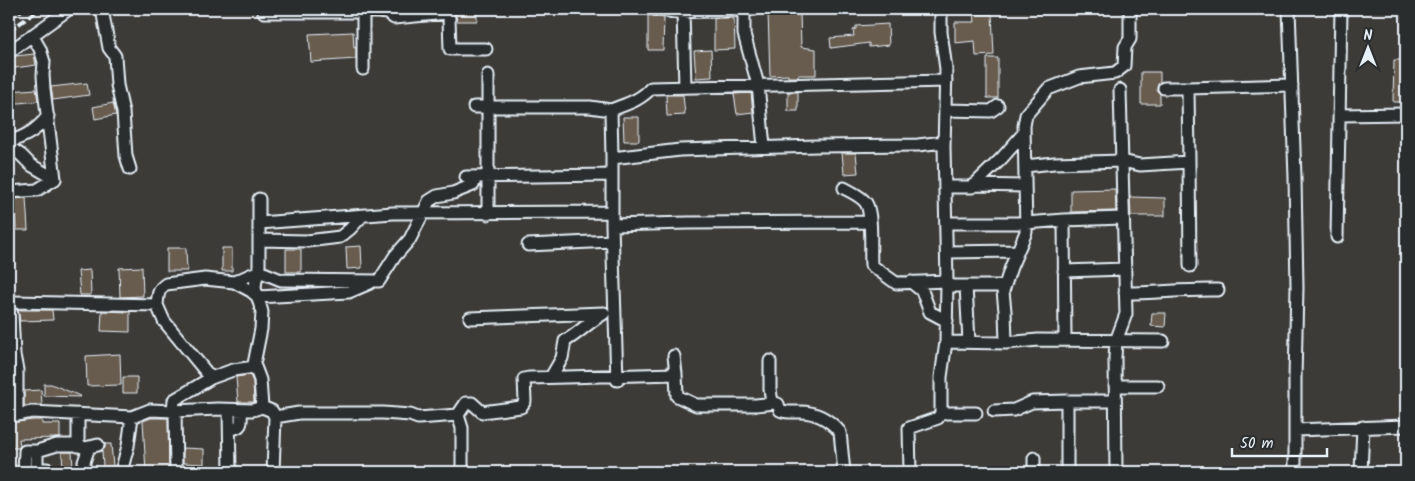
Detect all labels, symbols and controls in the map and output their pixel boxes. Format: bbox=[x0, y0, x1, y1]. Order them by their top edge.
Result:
north arrow bbox=[1342, 22, 1392, 72]
text: N bbox=[1364, 25, 1373, 47]
scale bar bbox=[1232, 426, 1328, 458]
text: 50 m bbox=[1240, 432, 1274, 456]

